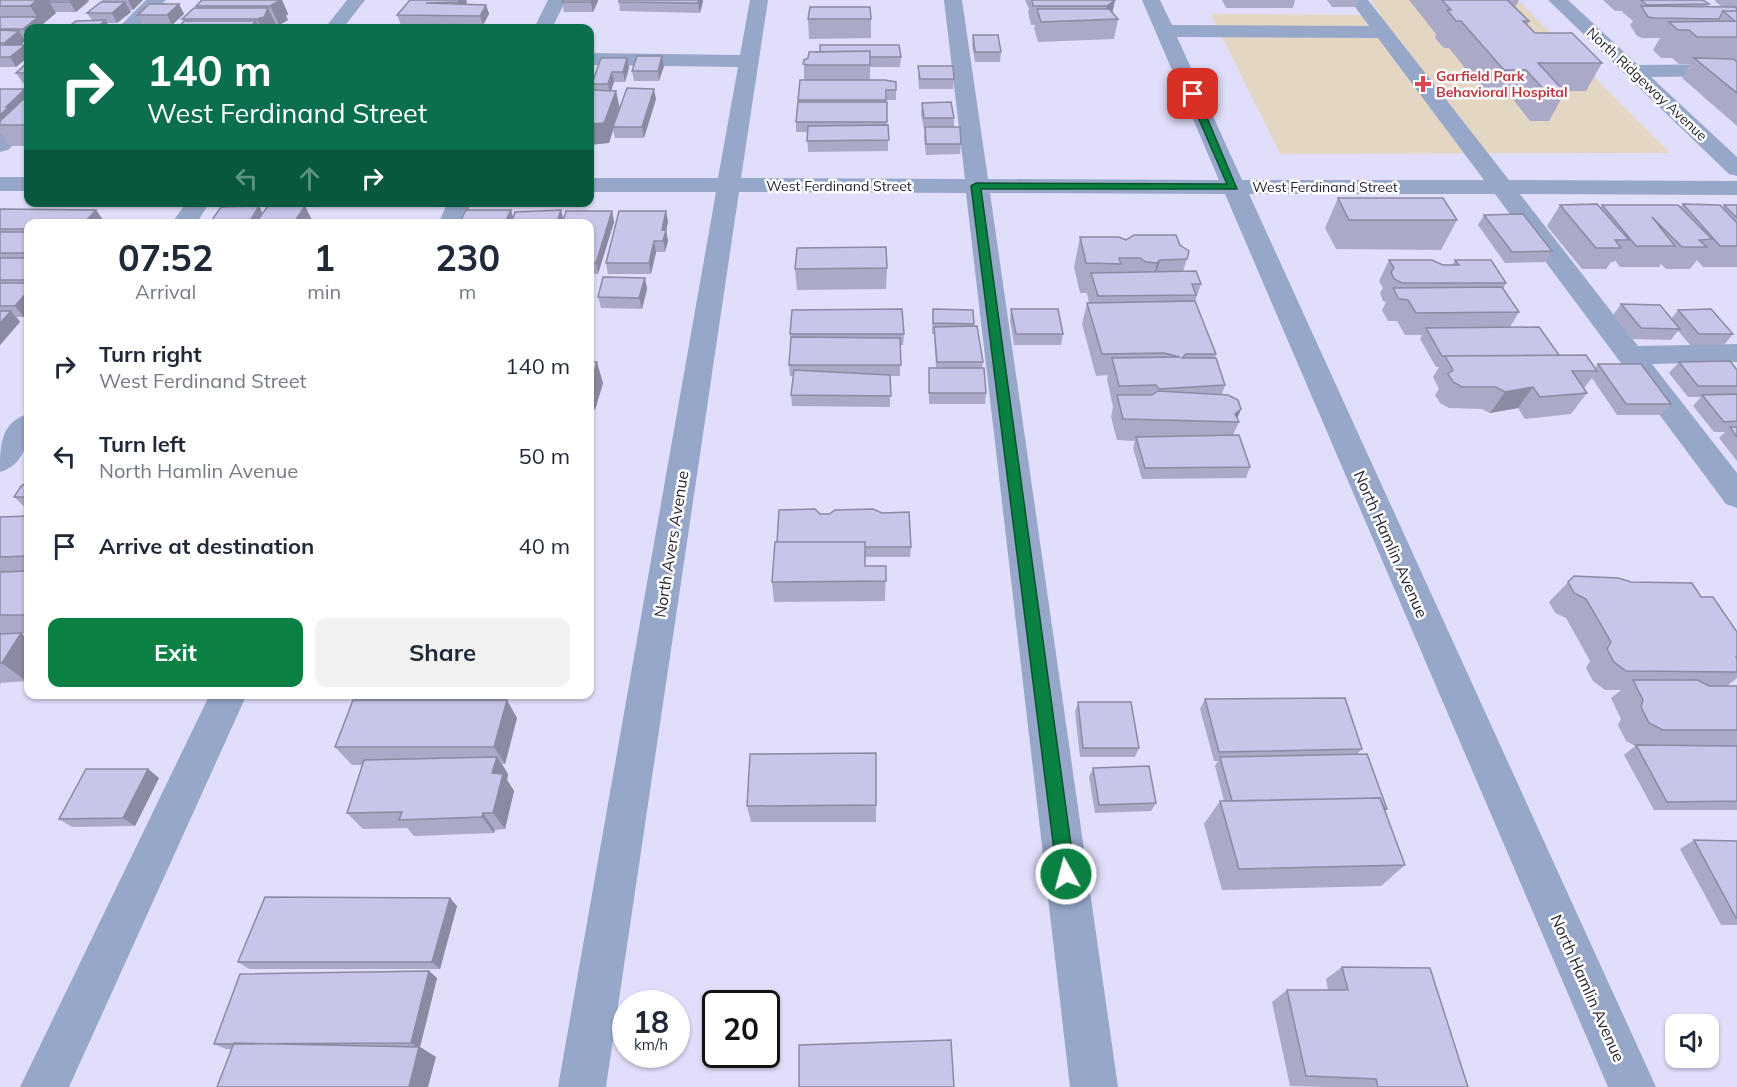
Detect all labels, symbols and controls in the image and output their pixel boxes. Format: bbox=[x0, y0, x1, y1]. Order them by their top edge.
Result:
street label: North Ridgeway Avenue bbox=[1583, 23, 1711, 145]
text: 140 m bbox=[147, 44, 272, 97]
icon: right bbox=[48, 48, 126, 126]
place label: Garfield Park Behavioral Hospital bbox=[1436, 67, 1568, 101]
pin bbox=[1167, 68, 1218, 119]
marker: Garfield Park Behavioral Hospital bbox=[1414, 75, 1432, 93]
icon: arrive bbox=[1176, 77, 1209, 110]
text: West Ferdinand Street bbox=[147, 96, 427, 130]
icon: left bbox=[230, 162, 263, 195]
icon: ahead bbox=[293, 162, 326, 195]
icon: right bbox=[356, 162, 389, 195]
street label: West Ferdinand Street bbox=[766, 177, 912, 195]
street label: West Ferdinand Street bbox=[1252, 178, 1398, 196]
text: 07:52 bbox=[118, 235, 213, 280]
text: 1 bbox=[313, 235, 335, 280]
text: 230 bbox=[435, 235, 500, 280]
text: Arrival bbox=[135, 279, 196, 304]
text: min bbox=[307, 279, 341, 304]
text: m bbox=[459, 279, 476, 304]
text: Turn right bbox=[99, 340, 202, 368]
icon: right bbox=[48, 350, 81, 383]
text: 140 m bbox=[505, 352, 570, 380]
text: West Ferdinand Street bbox=[99, 368, 307, 393]
text: Turn left bbox=[99, 430, 186, 458]
icon: left bbox=[48, 440, 81, 473]
text: 50 m bbox=[519, 442, 570, 470]
text: North Hamlin Avenue bbox=[99, 458, 298, 483]
street label: North Hamlin Avenue bbox=[1349, 467, 1433, 621]
street label: North Avers Avenue bbox=[650, 469, 692, 619]
icon: arrive bbox=[48, 530, 81, 563]
text: Arrive at destination bbox=[99, 532, 314, 560]
text: 40 m bbox=[519, 532, 570, 560]
button: Exit bbox=[48, 618, 303, 687]
button: Share bbox=[315, 618, 570, 687]
position arrow bbox=[1034, 842, 1098, 906]
street label: North Hamlin Avenue bbox=[1546, 911, 1630, 1065]
speed limit sign: 20 bbox=[702, 990, 780, 1068]
text: 18 bbox=[633, 1003, 669, 1041]
map controls bbox=[1665, 1014, 1719, 1068]
button: sound bbox=[1665, 1014, 1719, 1068]
text: km/h bbox=[634, 1035, 668, 1054]

